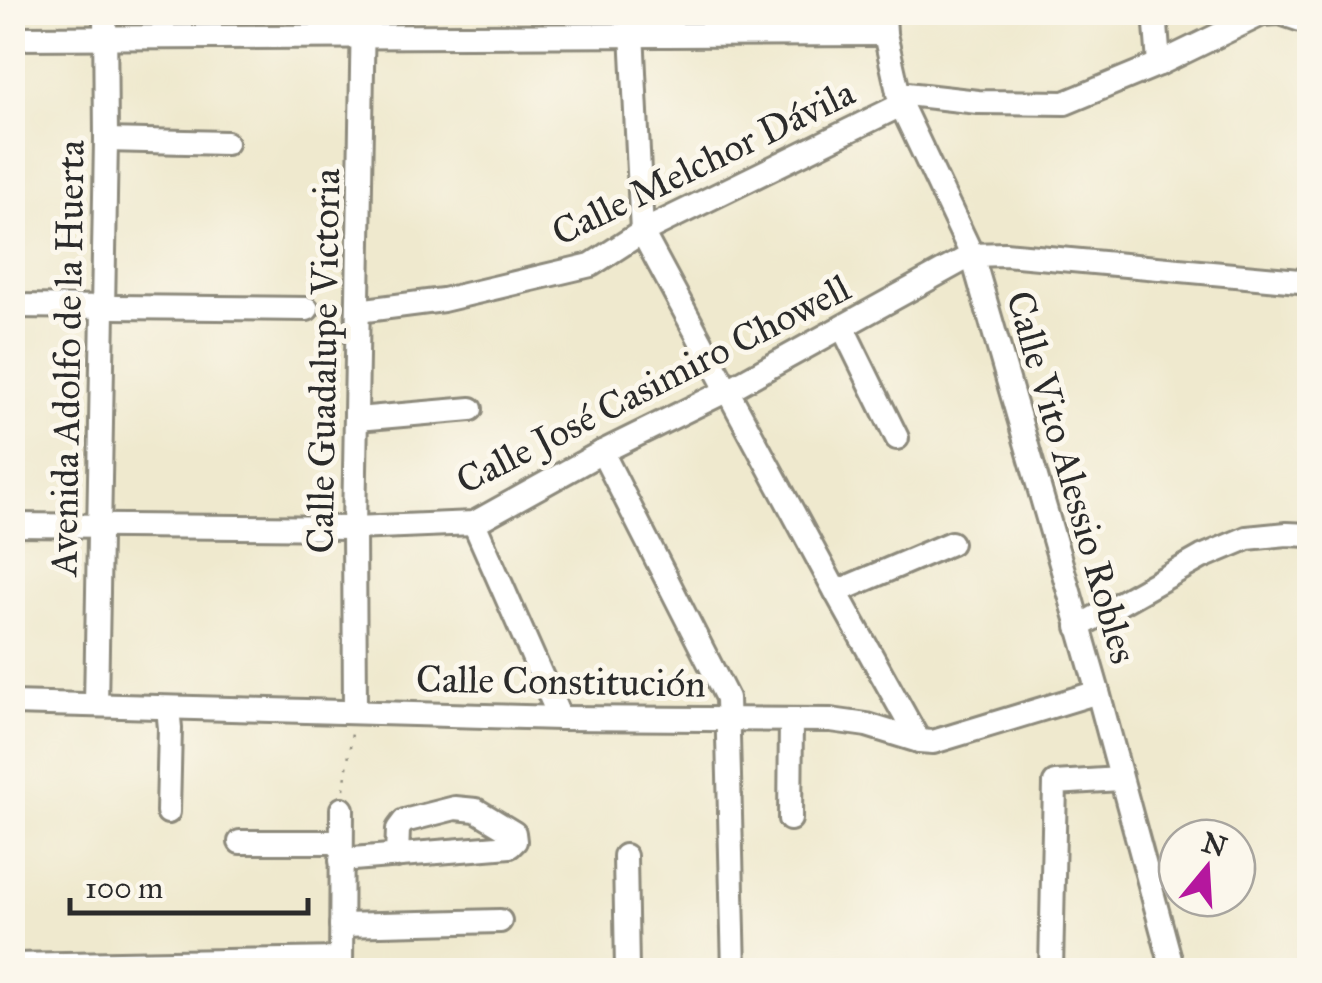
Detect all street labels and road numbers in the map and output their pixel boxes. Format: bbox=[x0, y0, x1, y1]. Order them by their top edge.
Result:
street label: Calle Melchor Dávila bbox=[544, 68, 863, 255]
street label: Avenida Adolfo de la Huerta bbox=[40, 139, 94, 578]
street label: Calle Guadalupe Victoria bbox=[297, 167, 349, 554]
street label: Calle José Casimiro Chowell bbox=[448, 264, 859, 504]
street label: Calle Vito Alessio Robles bbox=[997, 285, 1147, 669]
street label: Calle Constitución bbox=[416, 655, 706, 707]

